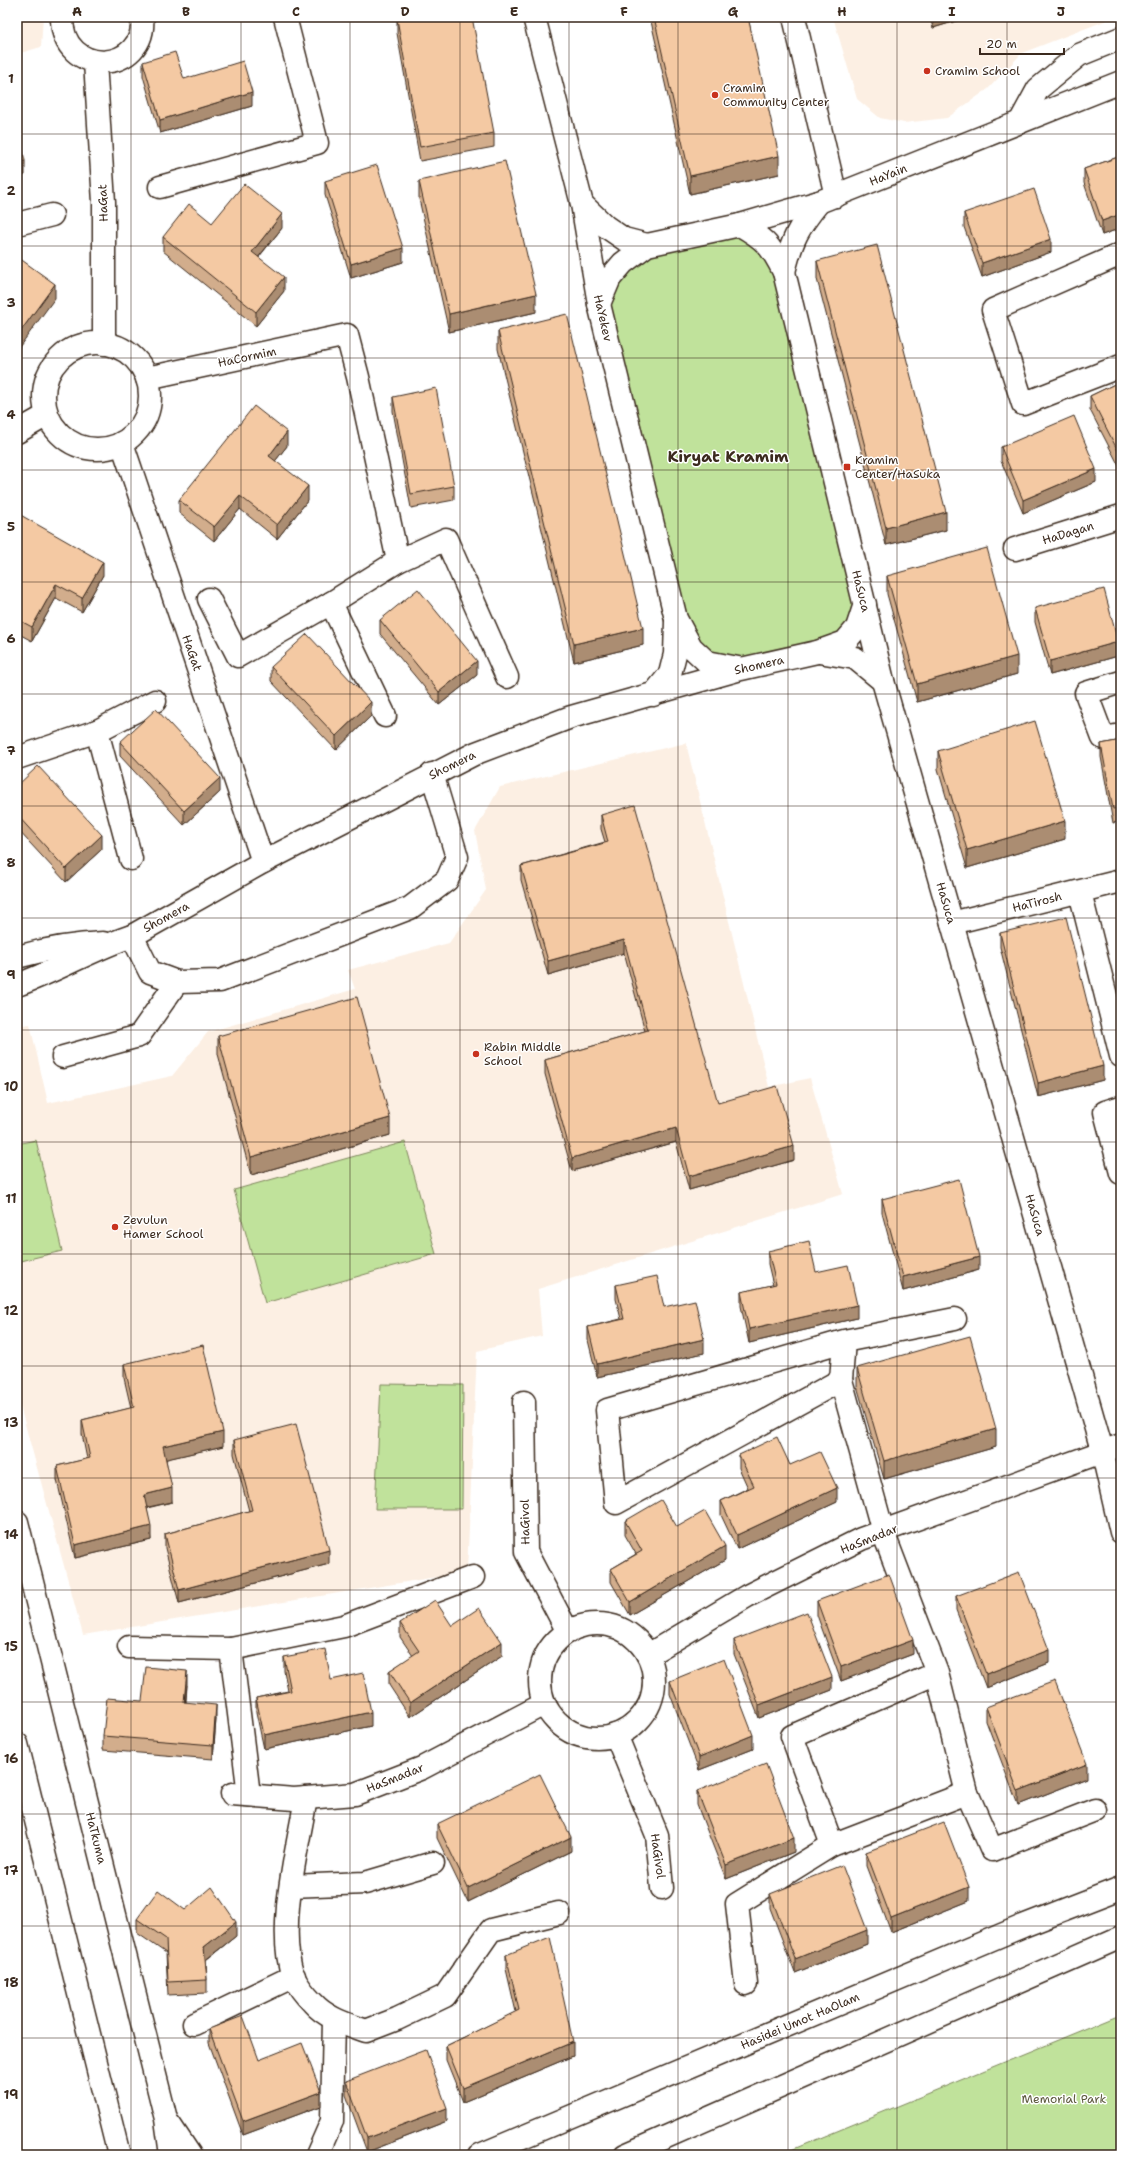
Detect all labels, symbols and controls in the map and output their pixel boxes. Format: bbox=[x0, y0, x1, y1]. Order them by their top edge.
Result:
text: A bbox=[72, 3, 82, 20]
text: B bbox=[182, 3, 190, 20]
text: C bbox=[292, 3, 300, 20]
text: D bbox=[400, 3, 410, 20]
text: E bbox=[510, 3, 519, 20]
text: F bbox=[620, 3, 628, 20]
text: G bbox=[728, 3, 739, 20]
text: H bbox=[837, 3, 847, 20]
text: I bbox=[948, 3, 956, 20]
text: J bbox=[1057, 3, 1065, 20]
scale bar bbox=[980, 30, 1064, 56]
text: 20 m bbox=[986, 36, 1017, 52]
place label: Cramim School bbox=[935, 63, 1020, 79]
marker: Cramim School bbox=[922, 66, 932, 76]
text: 1 bbox=[8, 70, 14, 87]
place label: Cramim Community Center bbox=[723, 80, 830, 110]
marker: Cramim Community Center bbox=[710, 90, 720, 100]
street label: HaYain bbox=[867, 160, 909, 190]
text: 2 bbox=[6, 182, 16, 199]
street label: HaGat bbox=[94, 184, 112, 222]
street label: HaYekev bbox=[590, 293, 616, 343]
text: 3 bbox=[6, 294, 16, 311]
street label: HaCormim bbox=[216, 343, 278, 371]
text: 4 bbox=[6, 406, 16, 423]
district label: Kiryat Kramim bbox=[667, 446, 789, 467]
place label: Kramim Center/HaSuka bbox=[855, 452, 941, 482]
marker: Kramim Center/HaSuka bbox=[842, 462, 852, 472]
text: 5 bbox=[7, 518, 15, 535]
street label: HaDagan bbox=[1040, 518, 1096, 548]
street label: HaSuca bbox=[848, 568, 874, 614]
text: 6 bbox=[6, 630, 16, 647]
street label: HaGat bbox=[178, 633, 206, 673]
street label: Shomera bbox=[733, 651, 786, 678]
text: 7 bbox=[6, 742, 16, 759]
street label: Shomera bbox=[426, 747, 479, 783]
text: 8 bbox=[6, 854, 16, 871]
street label: HaSuca bbox=[932, 880, 960, 926]
street label: HaTirosh bbox=[1011, 888, 1063, 916]
street label: Shomera bbox=[140, 898, 192, 936]
text: 9 bbox=[6, 966, 16, 983]
place label: Rabin Middle School bbox=[484, 1039, 561, 1069]
marker: Rabin Middle School bbox=[471, 1049, 481, 1059]
text: 10 bbox=[4, 1078, 18, 1095]
text: 11 bbox=[5, 1190, 17, 1207]
street label: HaSuca bbox=[1021, 1192, 1049, 1238]
place label: Zevulun Hamer School bbox=[123, 1212, 204, 1242]
marker: Zevulun Hamer School bbox=[110, 1222, 120, 1232]
text: 12 bbox=[4, 1302, 18, 1319]
text: 13 bbox=[4, 1414, 18, 1431]
street label: HaGivol bbox=[517, 1499, 533, 1545]
street label: HaSmadar bbox=[838, 1520, 900, 1558]
text: 14 bbox=[4, 1526, 18, 1543]
text: 15 bbox=[4, 1638, 18, 1655]
text: 16 bbox=[4, 1750, 18, 1767]
street label: HaSmadar bbox=[364, 1759, 426, 1797]
street label: HaTkuma bbox=[82, 1810, 110, 1866]
street label: HaGivol bbox=[647, 1832, 669, 1880]
text: 17 bbox=[4, 1862, 18, 1879]
text: 18 bbox=[4, 1974, 18, 1991]
street label: Hasidei Umot HaOlam bbox=[738, 1989, 862, 2053]
text: 19 bbox=[4, 2086, 18, 2103]
park label: Memorial Park bbox=[1022, 2091, 1107, 2107]

